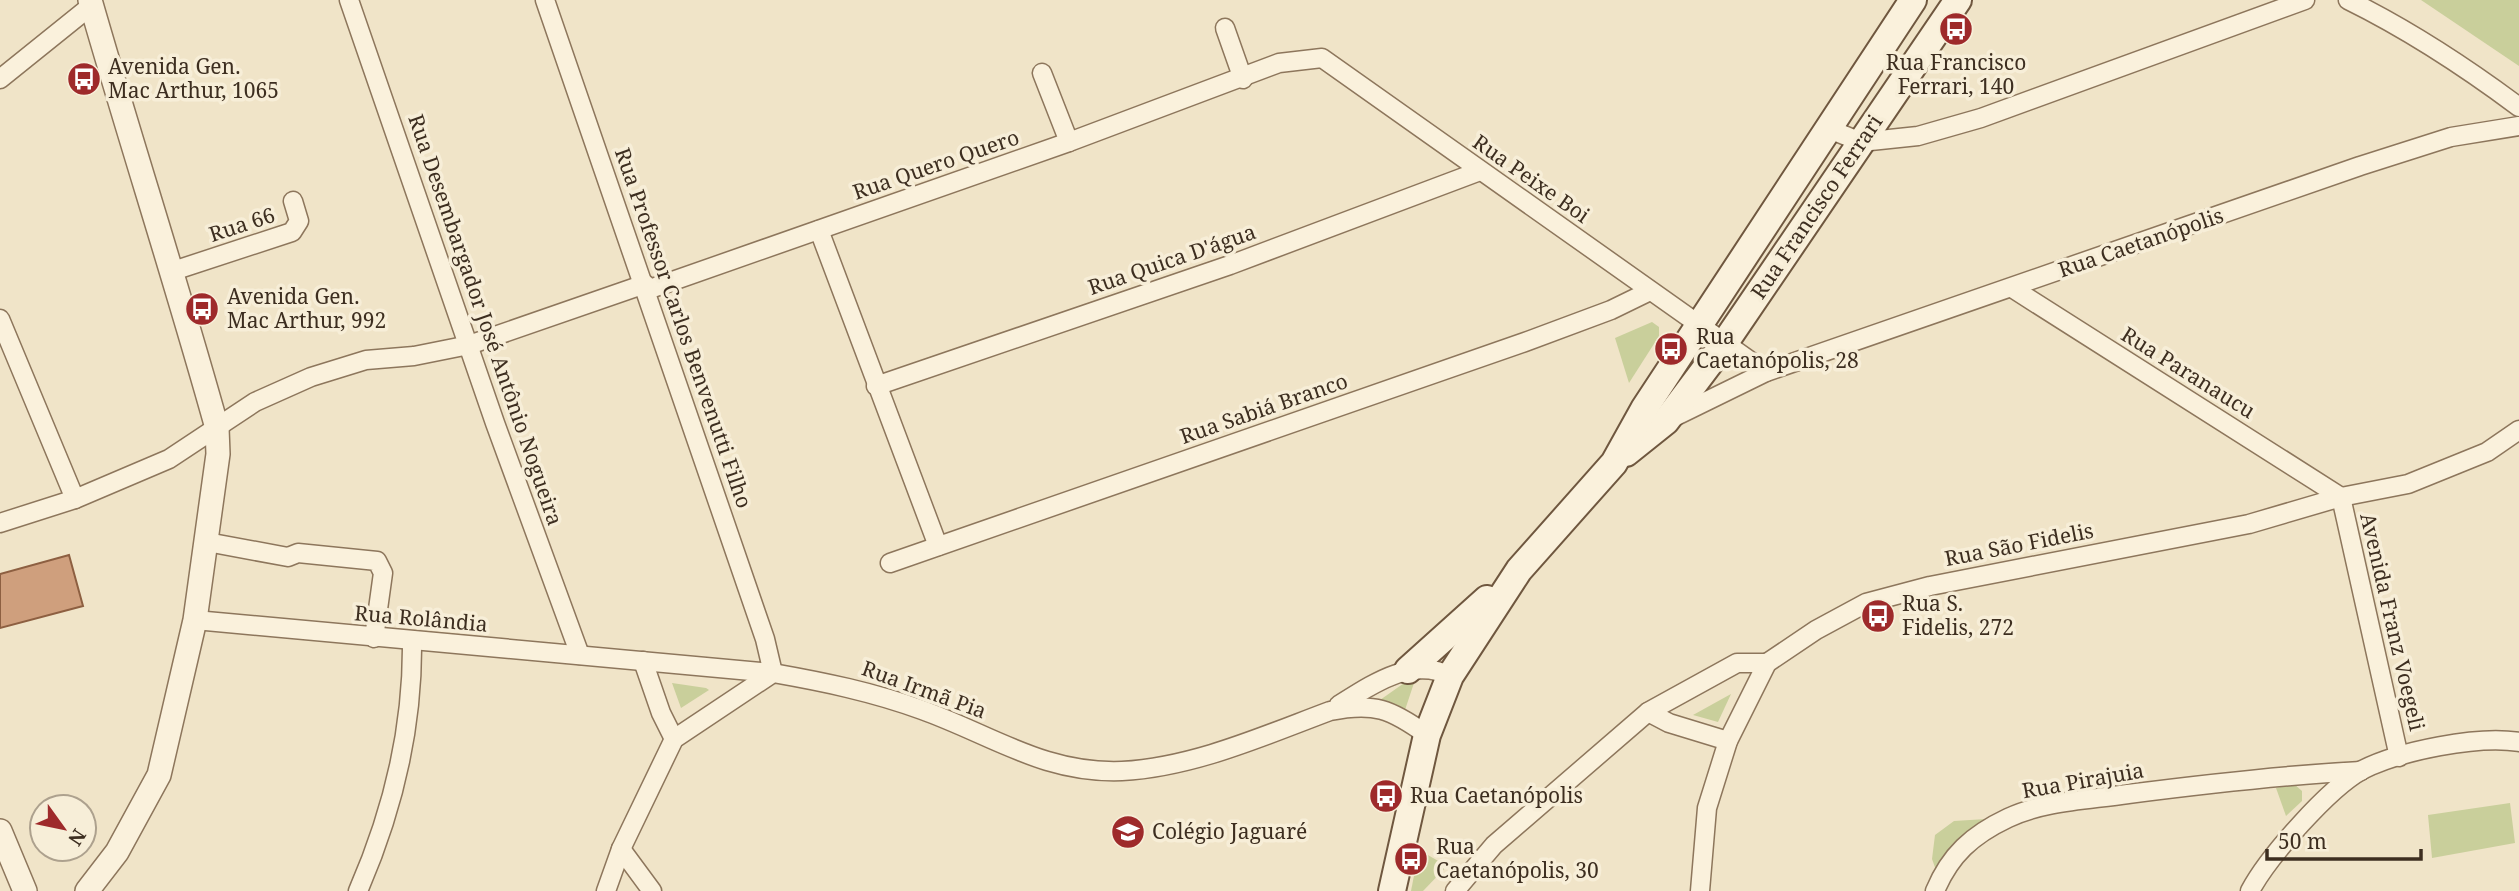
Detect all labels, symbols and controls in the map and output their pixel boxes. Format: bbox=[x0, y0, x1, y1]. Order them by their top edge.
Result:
bus stop icon: Rua Francisco Ferrari, 140 bbox=[1937, 10, 1975, 48]
place label: Rua Francisco Ferrari, 140 bbox=[1886, 48, 2026, 100]
place label: Avenida Gen. Mac Arthur, 1065 bbox=[108, 52, 279, 104]
bus stop icon: Avenida Gen. Mac Arthur, 1065 bbox=[65, 60, 103, 98]
street label: Rua Francisco Ferrari bbox=[1744, 109, 1889, 304]
street label: Rua Desembargador José Antônio Nogueira bbox=[402, 110, 570, 529]
street label: Rua Quero Quero bbox=[849, 122, 1023, 206]
street label: Rua Peixe Boi bbox=[1468, 128, 1596, 229]
street label: Rua Professor Carlos Benvenutti Filho bbox=[609, 144, 759, 512]
street label: Rua 66 bbox=[205, 200, 278, 248]
street label: Rua Caetanópolis bbox=[2054, 201, 2227, 283]
street label: Rua Quica D'água bbox=[1084, 217, 1259, 301]
place label: Avenida Gen. Mac Arthur, 992 bbox=[227, 282, 386, 334]
bus stop icon: Avenida Gen. Mac Arthur, 992 bbox=[183, 290, 221, 328]
street label: Rua Paranaucu bbox=[2116, 320, 2261, 424]
place label: Rua Caetanópolis, 28 bbox=[1696, 322, 1859, 374]
bus stop icon: Rua Caetanópolis, 28 bbox=[1652, 330, 1690, 368]
street label: Rua Sabiá Branco bbox=[1176, 366, 1351, 450]
street label: Avenida Franz Voegeli bbox=[2354, 510, 2432, 734]
street label: Rua São Fidelis bbox=[1942, 516, 2096, 572]
place label: Rua S. Fidelis, 272 bbox=[1902, 589, 2014, 641]
bus stop icon: Rua S. Fidelis, 272 bbox=[1859, 597, 1897, 635]
street label: Rua Rolândia bbox=[353, 598, 489, 638]
street label: Rua Irmã Pia bbox=[858, 654, 990, 725]
street label: Rua Pirajuia bbox=[2020, 756, 2146, 805]
bus stop icon: Rua Caetanópolis bbox=[1367, 777, 1405, 815]
place label: Rua Caetanópolis bbox=[1410, 781, 1583, 809]
north arrow bbox=[28, 793, 98, 863]
school or university icon: Colégio Jaguaré bbox=[1109, 813, 1147, 851]
place label: Colégio Jaguaré bbox=[1152, 817, 1307, 845]
scale bar bbox=[2267, 818, 2421, 862]
text: N bbox=[62, 824, 92, 851]
text: 50 m bbox=[2278, 827, 2327, 855]
place label: Rua Caetanópolis, 30 bbox=[1436, 832, 1599, 884]
bus stop icon: Rua Caetanópolis, 30 bbox=[1392, 840, 1430, 878]

